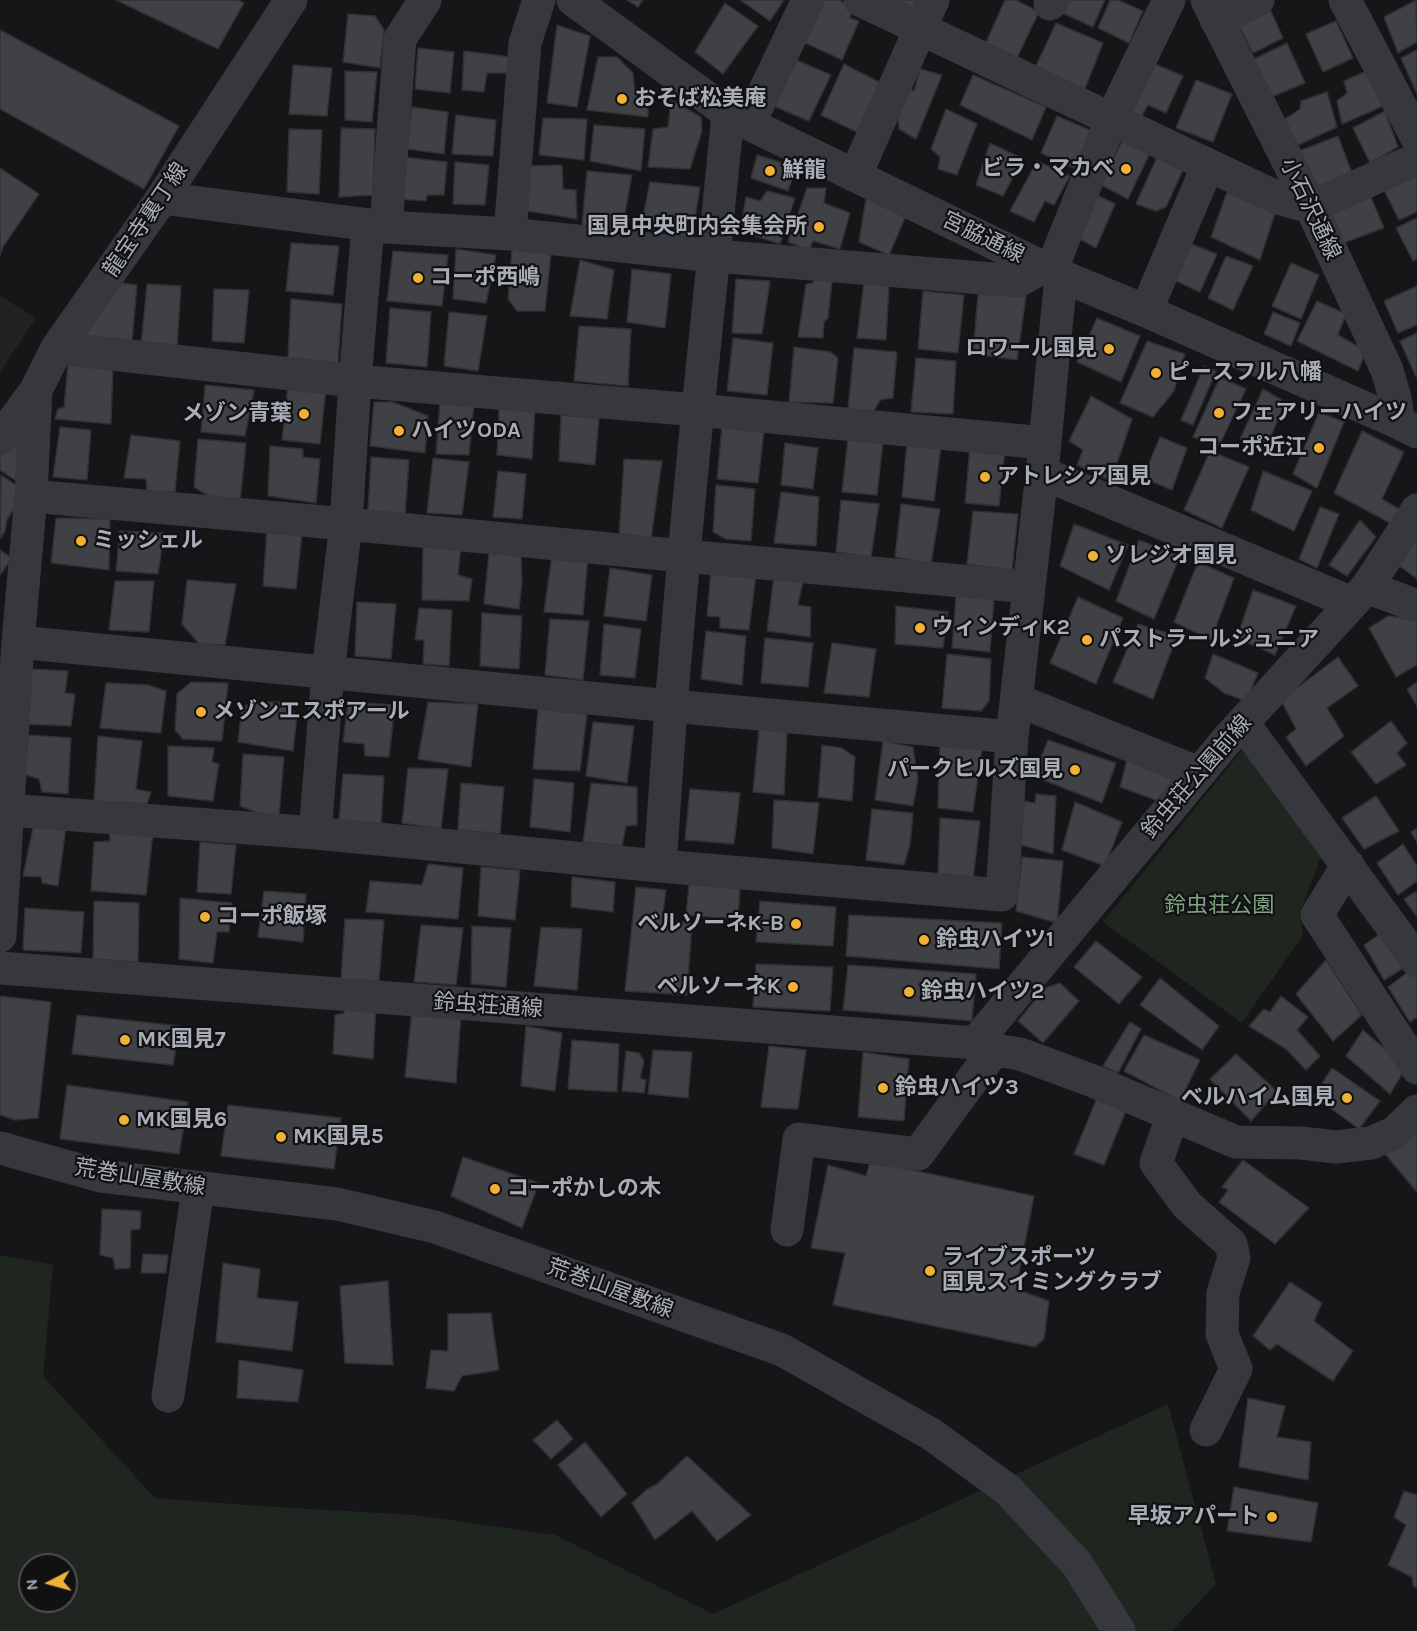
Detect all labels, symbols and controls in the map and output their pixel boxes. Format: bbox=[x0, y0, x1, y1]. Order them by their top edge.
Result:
place label: おそば松美庵 bbox=[634, 86, 766, 112]
marker: おそば松美庵 bbox=[615, 92, 629, 106]
street label: 小石沢通線 bbox=[1274, 154, 1346, 264]
place label: ビラ・マカベ bbox=[982, 156, 1114, 182]
street label: 龍宝寺裏丁線 bbox=[98, 158, 194, 282]
place label: 鮮龍 bbox=[782, 158, 826, 184]
marker: ビラ・マカベ bbox=[1119, 162, 1133, 176]
marker: 鮮龍 bbox=[763, 164, 777, 178]
street label: 宮脇通線 bbox=[938, 207, 1028, 269]
place label: 国見中央町内会集会所 bbox=[587, 214, 807, 240]
marker: 国見中央町内会集会所 bbox=[812, 220, 826, 234]
place label: コーポ西嶋 bbox=[430, 265, 540, 291]
marker: コーポ西嶋 bbox=[411, 271, 425, 285]
place label: ロワール国見 bbox=[965, 336, 1097, 362]
marker: ロワール国見 bbox=[1102, 342, 1116, 356]
place label: ピースフル八幡 bbox=[1168, 360, 1322, 386]
marker: ピースフル八幡 bbox=[1149, 366, 1163, 380]
place label: フェアリーハイツ bbox=[1231, 400, 1407, 426]
place label: メゾン青葉 bbox=[182, 401, 292, 427]
marker: フェアリーハイツ bbox=[1212, 406, 1226, 420]
marker: メゾン青葉 bbox=[297, 407, 311, 421]
place label: ハイツODA bbox=[411, 418, 521, 444]
marker: ハイツODA bbox=[392, 424, 406, 438]
place label: コーポ近江 bbox=[1197, 435, 1307, 461]
marker: コーポ近江 bbox=[1312, 441, 1326, 455]
place label: アトレシア国見 bbox=[997, 464, 1151, 490]
marker: アトレシア国見 bbox=[978, 470, 992, 484]
place label: ミッシェル bbox=[93, 528, 203, 554]
marker: ミッシェル bbox=[74, 534, 88, 548]
place label: ソレジオ国見 bbox=[1105, 543, 1237, 569]
marker: ソレジオ国見 bbox=[1086, 549, 1100, 563]
place label: ウィンディK2 bbox=[932, 615, 1070, 641]
marker: ウィンディK2 bbox=[913, 621, 927, 635]
place label: パストラールジュニア bbox=[1099, 627, 1319, 653]
marker: パストラールジュニア bbox=[1080, 633, 1094, 647]
place label: メゾンエスポアール bbox=[213, 699, 410, 725]
marker: メゾンエスポアール bbox=[194, 705, 208, 719]
street label: 鈴虫荘公園前線 bbox=[1137, 710, 1257, 844]
place label: パークヒルズ国見 bbox=[887, 757, 1063, 783]
marker: パークヒルズ国見 bbox=[1068, 763, 1082, 777]
park label: 鈴虫荘公園 bbox=[1164, 893, 1274, 919]
place label: コーポ飯塚 bbox=[217, 904, 327, 930]
marker: コーポ飯塚 bbox=[198, 910, 212, 924]
place label: ベルソーネK-B bbox=[637, 911, 784, 937]
marker: ベルソーネK-B bbox=[789, 917, 803, 931]
place label: 鈴虫ハイツ1 bbox=[936, 927, 1054, 953]
marker: 鈴虫ハイツ1 bbox=[917, 933, 931, 947]
place label: ベルソーネK bbox=[657, 974, 781, 1000]
place label: 鈴虫ハイツ2 bbox=[921, 979, 1044, 1005]
marker: ベルソーネK bbox=[786, 980, 800, 994]
marker: 鈴虫ハイツ2 bbox=[902, 985, 916, 999]
street label: 鈴虫荘通線 bbox=[432, 989, 544, 1023]
place label: MK国見7 bbox=[137, 1027, 226, 1053]
marker: MK国見7 bbox=[118, 1033, 132, 1047]
place label: 鈴虫ハイツ3 bbox=[895, 1075, 1019, 1101]
marker: 鈴虫ハイツ3 bbox=[876, 1081, 890, 1095]
place label: ベルハイム国見 bbox=[1181, 1085, 1335, 1111]
marker: ベルハイム国見 bbox=[1340, 1091, 1354, 1105]
place label: MK国見6 bbox=[136, 1107, 227, 1133]
marker: MK国見6 bbox=[117, 1113, 131, 1127]
place label: MK国見5 bbox=[293, 1124, 383, 1150]
marker: MK国見5 bbox=[274, 1130, 288, 1144]
street label: 荒巻山屋敷線 bbox=[73, 1155, 207, 1201]
place label: コーポかしの木 bbox=[507, 1176, 661, 1202]
marker: コーポかしの木 bbox=[488, 1182, 502, 1196]
place label: ライブスポーツ 国見スイミングクラブ bbox=[942, 1245, 1162, 1296]
street label: 荒巻山屋敷線 bbox=[543, 1254, 677, 1324]
marker: ライブスポーツ 国見スイミングクラブ bbox=[923, 1264, 937, 1278]
place label: 早坂アパート bbox=[1128, 1504, 1260, 1530]
marker: 早坂アパート bbox=[1265, 1510, 1279, 1524]
north arrow bbox=[18, 1553, 78, 1613]
text: N bbox=[22, 1578, 42, 1591]

